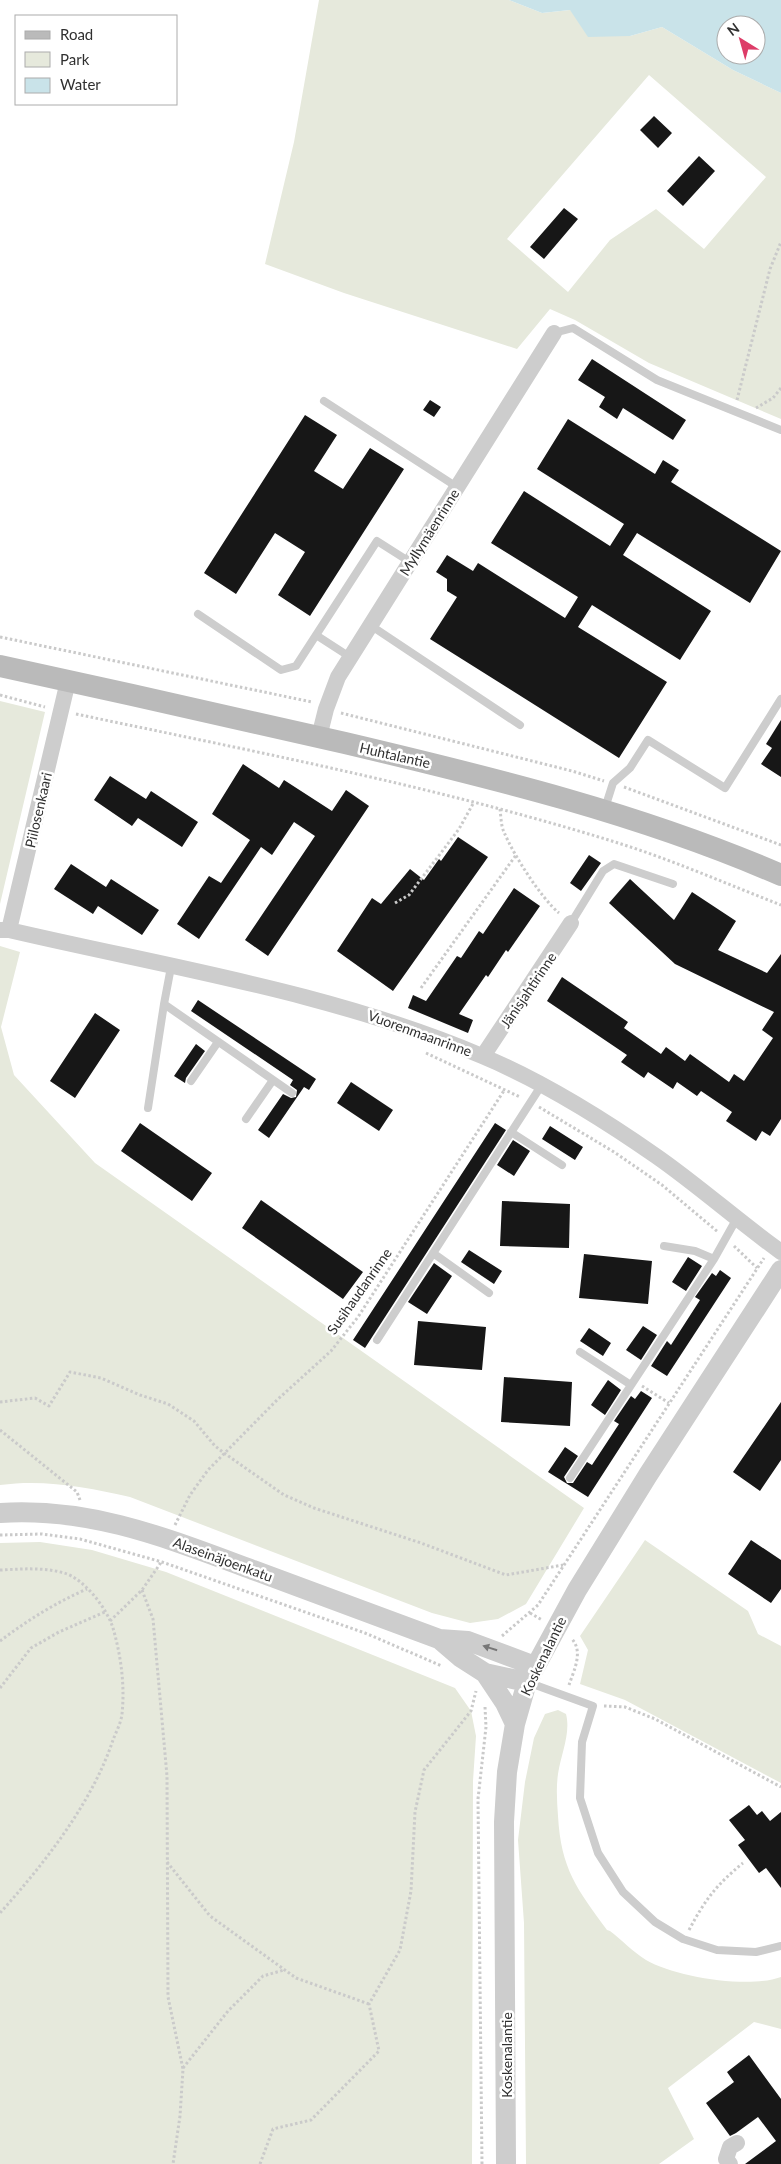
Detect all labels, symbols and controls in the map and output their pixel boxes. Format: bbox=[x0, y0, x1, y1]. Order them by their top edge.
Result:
legend bbox=[15, 15, 178, 105]
north arrow bbox=[716, 15, 766, 65]
text: N bbox=[723, 19, 742, 39]
text: Road bbox=[60, 25, 93, 43]
text: Park bbox=[60, 50, 90, 68]
text: Water bbox=[60, 75, 101, 93]
street label: Myllymäenrinne bbox=[396, 486, 462, 578]
street label: Huhtalantie bbox=[358, 739, 432, 771]
street label: Piilosenkaari bbox=[21, 771, 55, 849]
street label: Jänisjahtirinne bbox=[496, 949, 560, 1031]
street label: Vuorenmaanrinne bbox=[366, 1006, 474, 1060]
street label: Susihaudanrinne bbox=[323, 1245, 395, 1337]
street label: Alaseinäjoenkatu bbox=[171, 1533, 275, 1585]
street label: Koskenalantie bbox=[517, 1614, 569, 1698]
one-way arrow bbox=[482, 1644, 497, 1652]
street label: Koskenalantie bbox=[498, 2012, 515, 2098]

